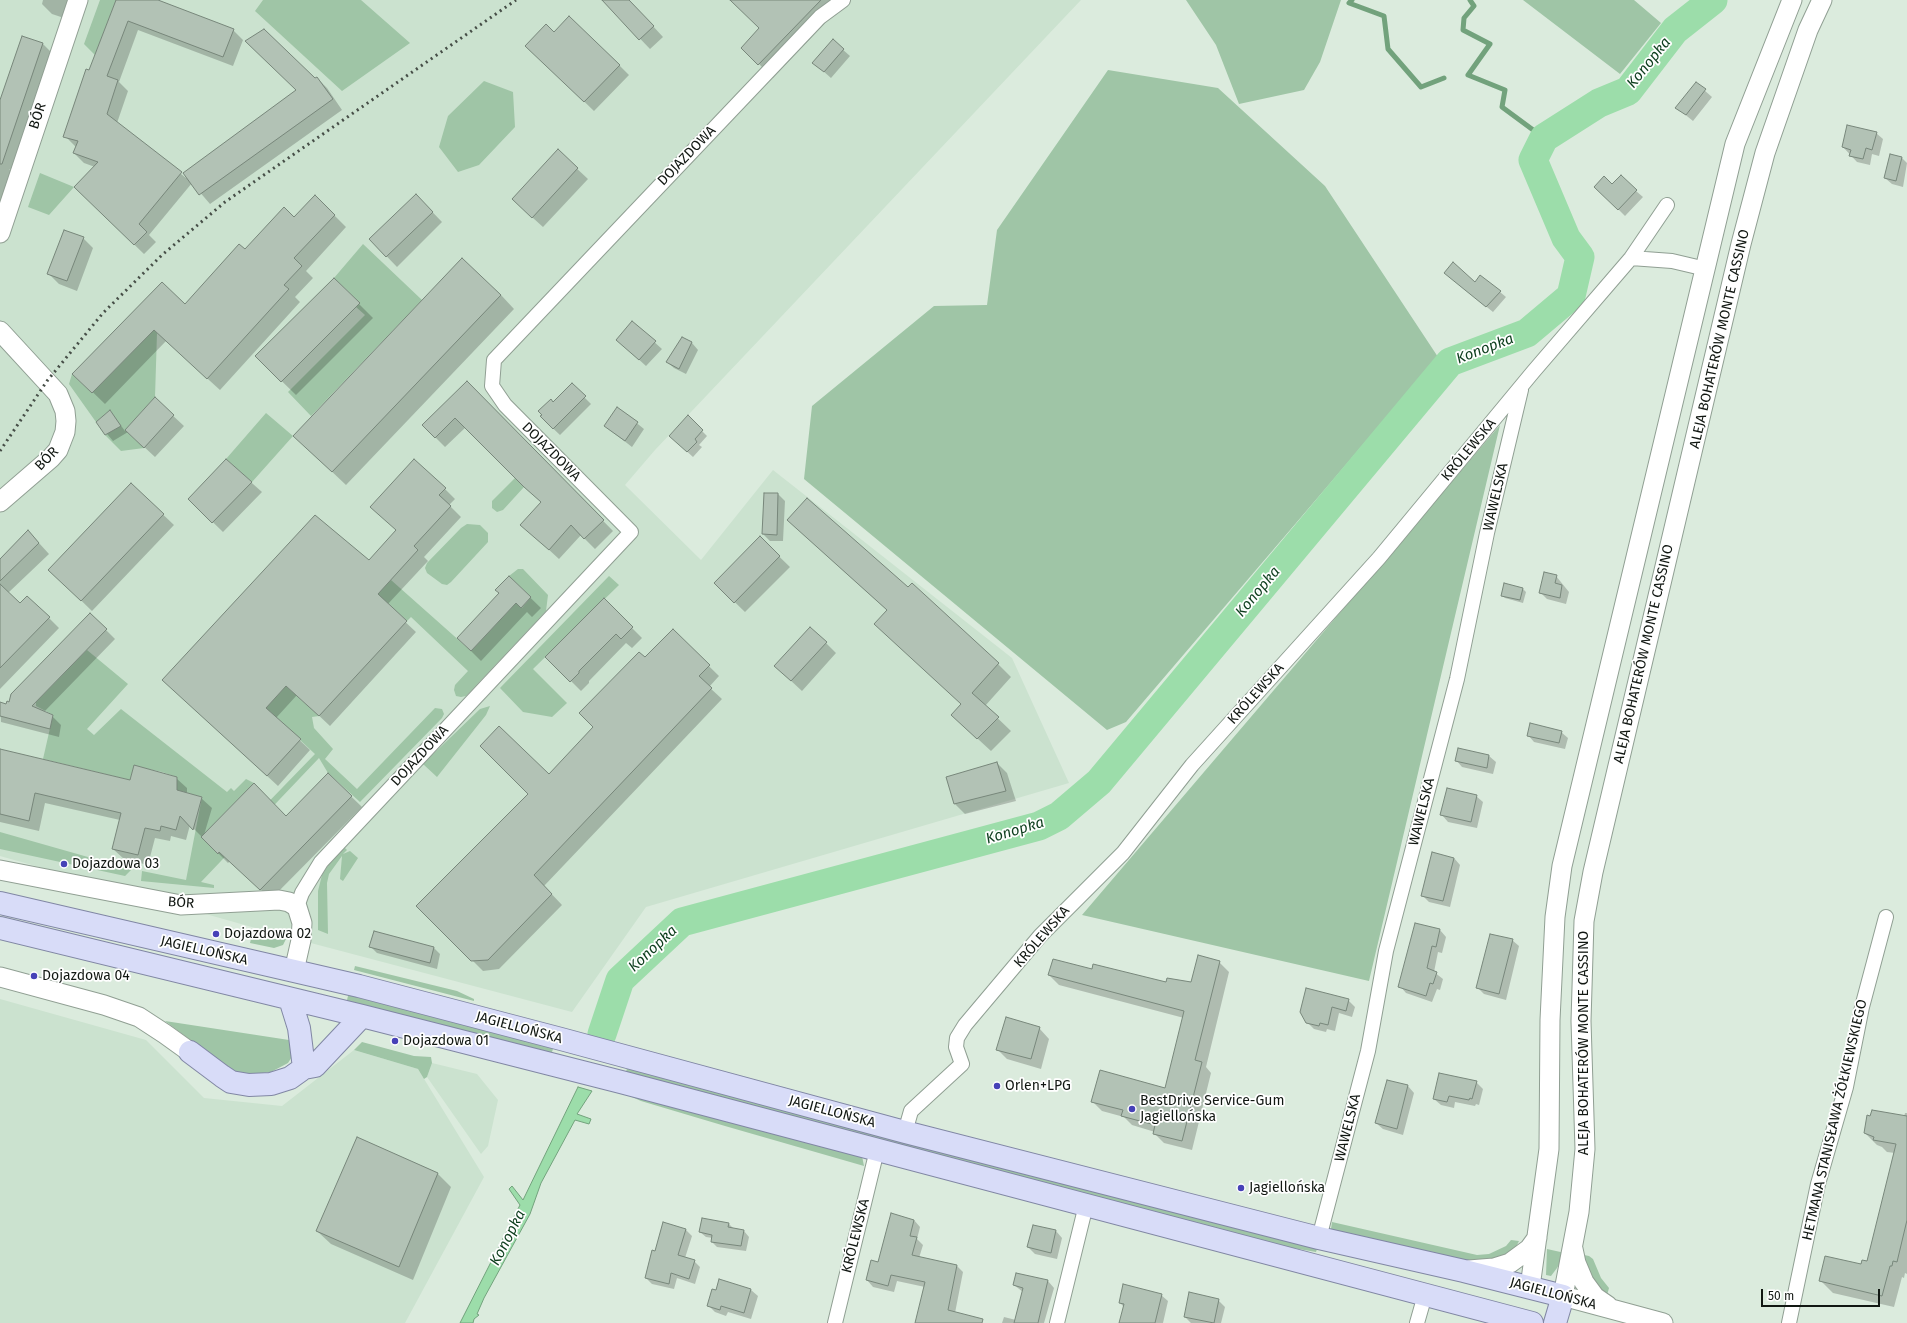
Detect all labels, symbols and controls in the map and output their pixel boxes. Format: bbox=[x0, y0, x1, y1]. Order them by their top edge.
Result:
water label: Konopka bbox=[1623, 34, 1675, 92]
street label: BÓR bbox=[26, 101, 50, 131]
street label: DOJAZDOWA bbox=[654, 123, 720, 189]
street label: ALEJA BOHATERÓW MONTE CASSINO bbox=[1687, 228, 1753, 450]
water label: Konopka bbox=[1454, 330, 1516, 368]
street label: KRÓLEWSKA bbox=[1438, 415, 1500, 485]
street label: DOJAZDOWA bbox=[518, 419, 584, 485]
street label: BÓR bbox=[32, 444, 62, 474]
street label: WAWELSKA bbox=[1480, 461, 1512, 533]
street label: ALEJA BOHATERÓW MONTE CASSINO bbox=[1611, 543, 1677, 765]
water label: Konopka bbox=[1232, 563, 1284, 621]
street label: KRÓLEWSKA bbox=[1224, 660, 1288, 728]
street label: DOJAZDOWA bbox=[388, 722, 452, 790]
street label: WAWELSKA bbox=[1405, 776, 1439, 848]
water label: Konopka bbox=[984, 814, 1046, 848]
place label: Dojazdowa 03 bbox=[72, 856, 159, 872]
marker: Dojazdowa 03 bbox=[59, 859, 69, 869]
street label: BÓR bbox=[167, 894, 195, 912]
street label: KRÓLEWSKA bbox=[1011, 903, 1073, 971]
water label: Konopka bbox=[625, 922, 681, 976]
place label: Dojazdowa 02 bbox=[224, 926, 311, 942]
marker: Dojazdowa 02 bbox=[211, 929, 221, 939]
street label: ALEJA BOHATERÓW MONTE CASSINO bbox=[1576, 931, 1592, 1155]
street label: JAGIELLOŃSKA bbox=[159, 933, 249, 969]
place label: Dojazdowa 04 bbox=[42, 968, 130, 984]
marker: Dojazdowa 04 bbox=[29, 971, 39, 981]
street label: HETMANA STANISŁAWA ŻÓŁKIEWSKIEGO bbox=[1799, 998, 1871, 1242]
street label: JAGIELLOŃSKA bbox=[474, 1008, 564, 1048]
place label: Dojazdowa 01 bbox=[403, 1033, 489, 1049]
marker: Dojazdowa 01 bbox=[390, 1036, 400, 1046]
place label: Orlen+LPG bbox=[1005, 1078, 1071, 1094]
marker: Orlen+LPG bbox=[992, 1081, 1002, 1091]
street label: JAGIELLOŃSKA bbox=[787, 1092, 877, 1132]
street label: WAWELSKA bbox=[1331, 1092, 1365, 1164]
place label: BestDrive Service-Gum Jagiellońska bbox=[1140, 1093, 1284, 1126]
marker: BestDrive Service-Gum Jagiellońska bbox=[1127, 1104, 1137, 1114]
place label: Jagiellońska bbox=[1249, 1180, 1325, 1196]
marker: Jagiellońska bbox=[1236, 1183, 1246, 1193]
street label: KRÓLEWSKA bbox=[839, 1197, 873, 1275]
water label: Konopka bbox=[486, 1207, 530, 1269]
street label: JAGIELLOŃSKA bbox=[1508, 1274, 1598, 1314]
scale bar bbox=[1763, 1281, 1882, 1307]
text: 50 m bbox=[1768, 1289, 1794, 1303]

